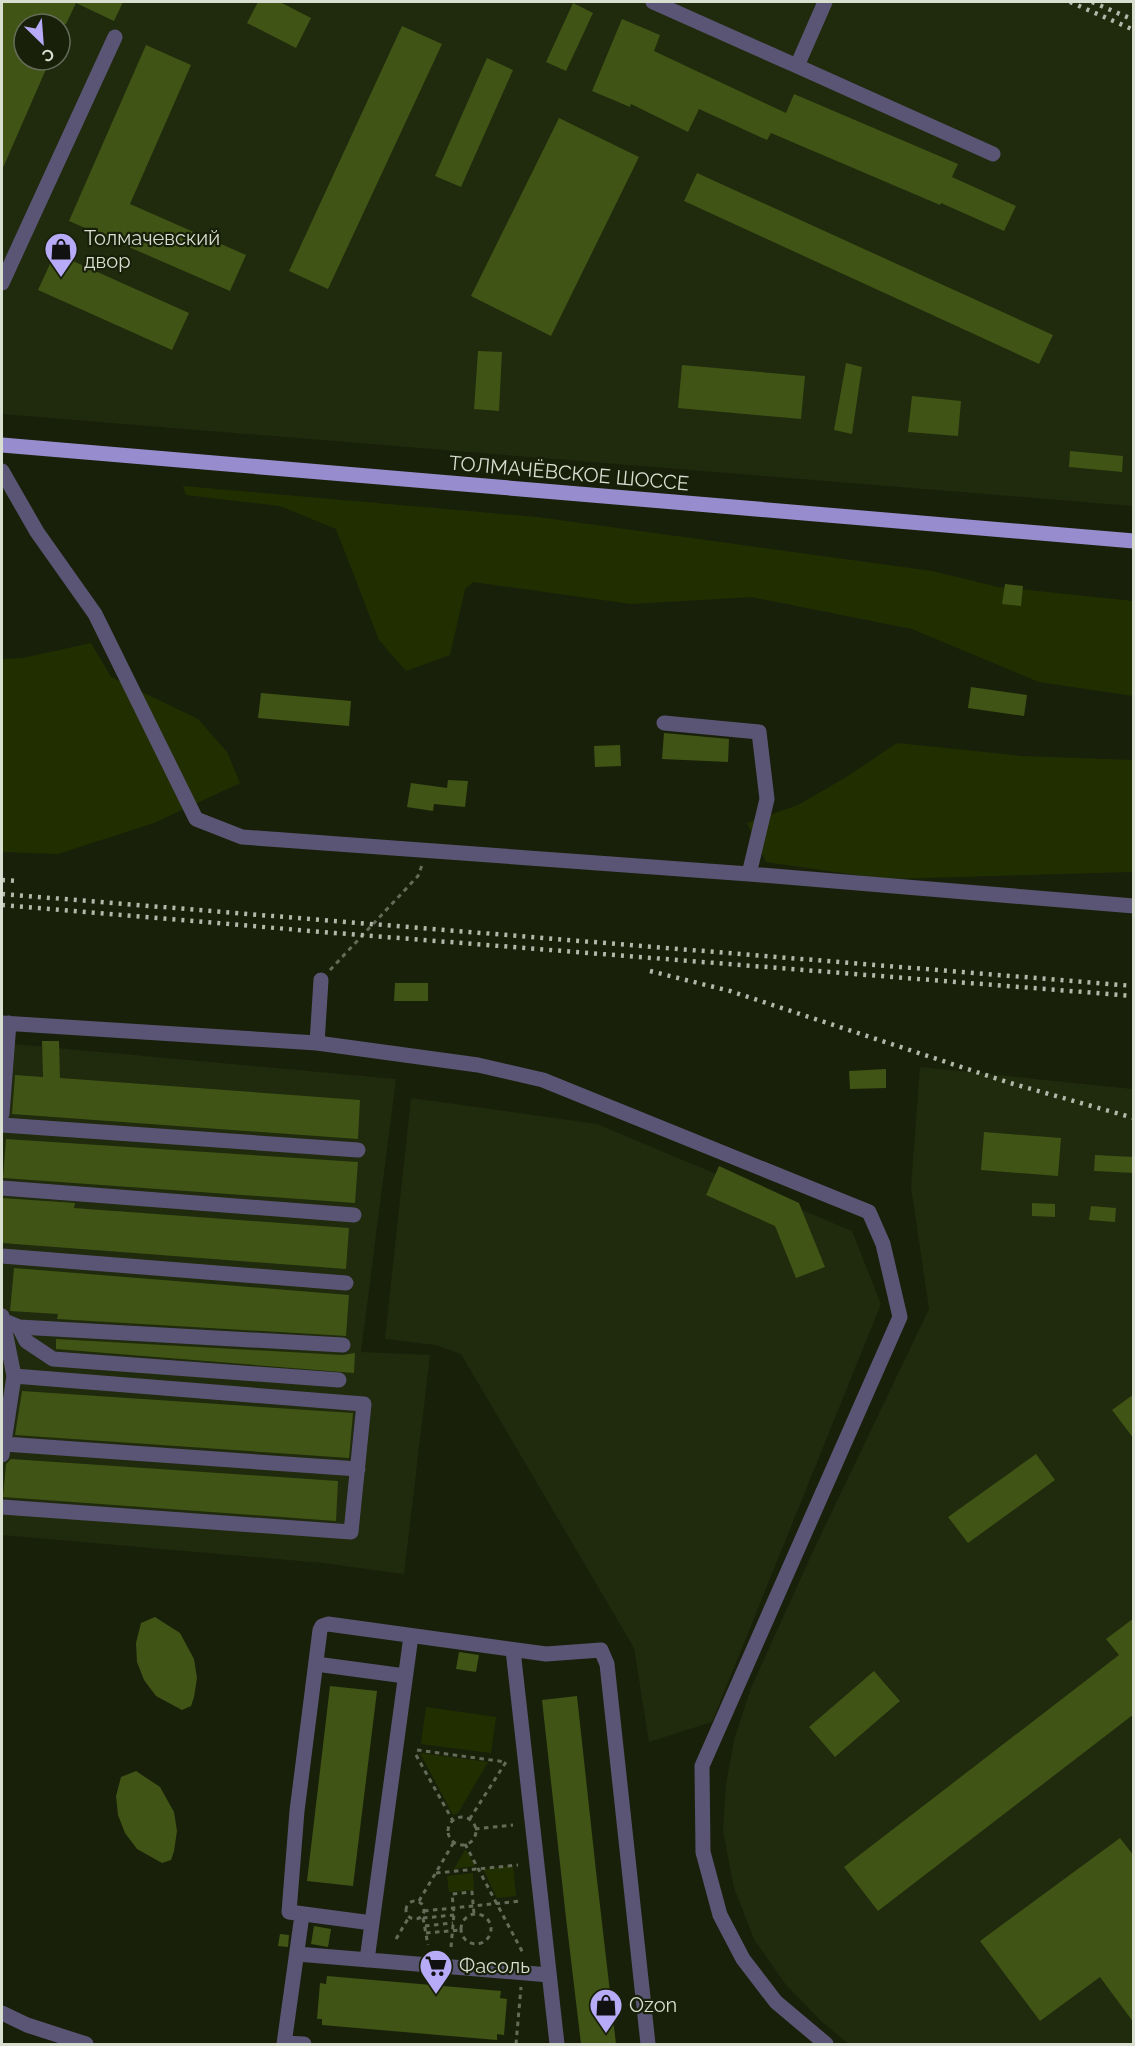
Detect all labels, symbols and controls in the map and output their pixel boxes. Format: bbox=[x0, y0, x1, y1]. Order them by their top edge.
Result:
north arrow bbox=[12, 12, 72, 72]
text: С bbox=[39, 44, 57, 66]
place label: Толмачевский двор bbox=[84, 226, 220, 273]
shop icon: Толмачевский двор bbox=[43, 231, 79, 278]
street label: ТОЛМАЧЁВСКОЕ ШОССЕ bbox=[448, 451, 690, 495]
supermarket icon: Фасоль bbox=[418, 1948, 454, 1995]
place label: Фасоль bbox=[459, 1954, 530, 1978]
shop icon: Ozon bbox=[588, 1987, 624, 2034]
place label: Ozon bbox=[629, 1993, 677, 2017]

